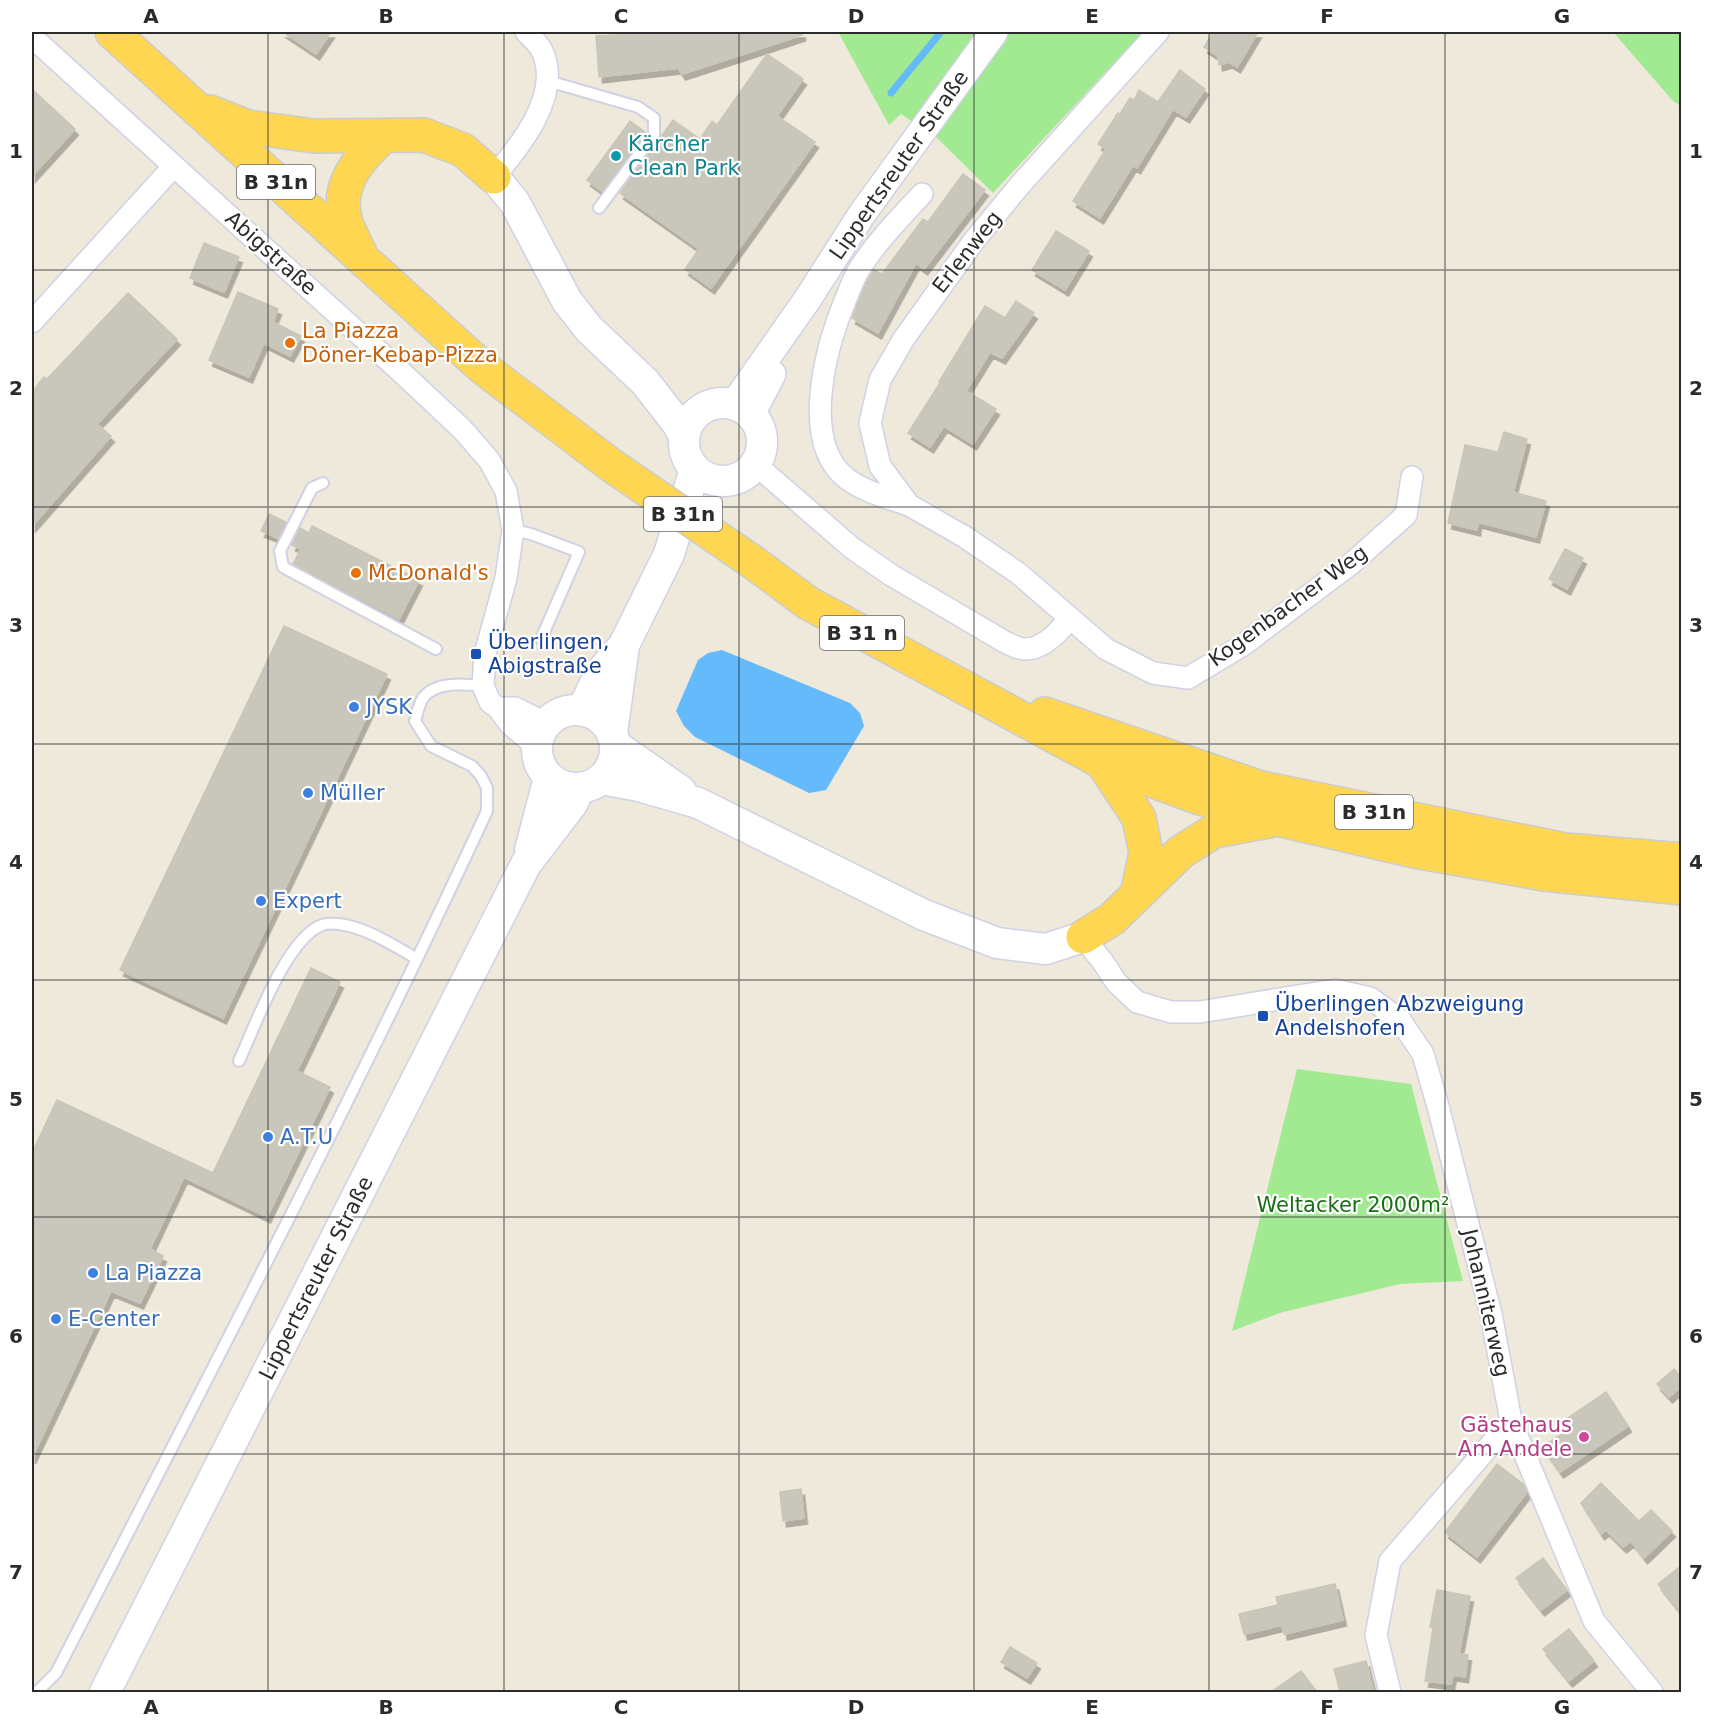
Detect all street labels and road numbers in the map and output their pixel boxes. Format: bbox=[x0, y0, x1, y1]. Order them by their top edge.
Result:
street label: Lippertsreuter Straße bbox=[825, 66, 973, 264]
road number: B 31n bbox=[237, 165, 315, 199]
street label: Abigstraße bbox=[221, 206, 321, 300]
street label: Erlenweg bbox=[928, 206, 1006, 298]
road number: B 31n bbox=[644, 497, 722, 531]
street label: Kogenbacher Weg bbox=[1204, 540, 1372, 672]
road number: B 31 n bbox=[820, 616, 904, 650]
road number: B 31n bbox=[1335, 795, 1413, 829]
street label: Lippertsreuter Straße bbox=[254, 1172, 378, 1384]
street label: Johanniterweg bbox=[1457, 1225, 1515, 1379]

